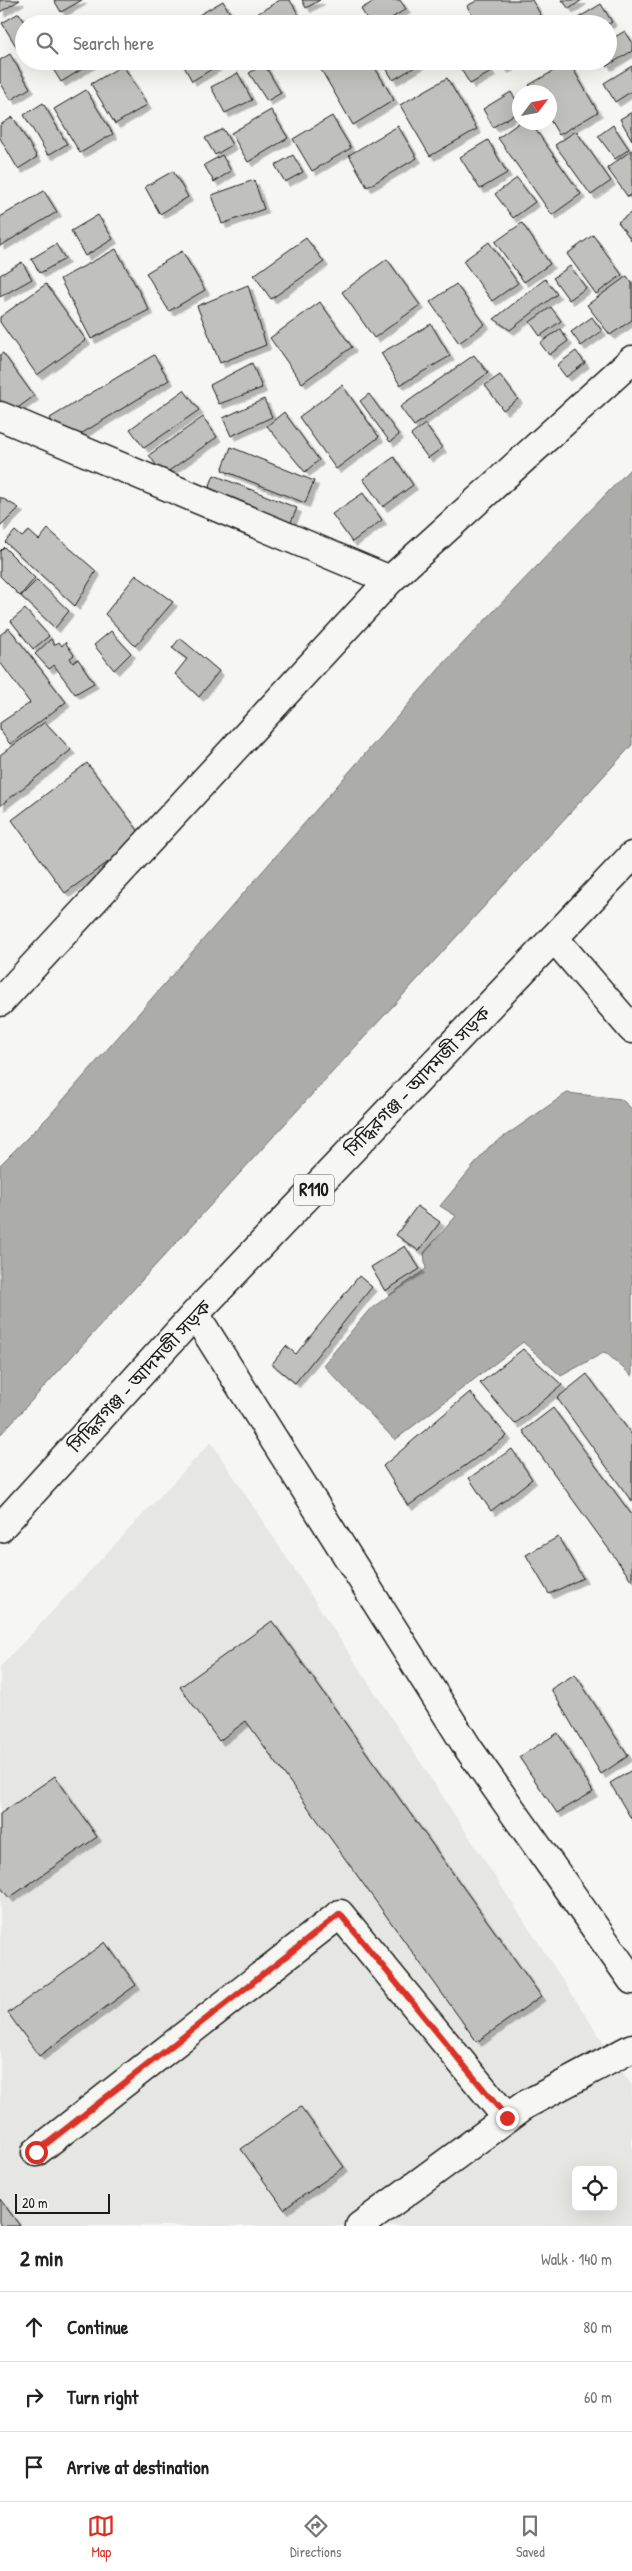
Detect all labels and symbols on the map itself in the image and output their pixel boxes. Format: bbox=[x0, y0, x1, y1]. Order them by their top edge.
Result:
north arrow bbox=[512, 85, 557, 130]
street label: সিদ্ধিরগঞ্জ - আদমজী সড়ক bbox=[338, 1000, 496, 1162]
road number: R110 bbox=[294, 1174, 334, 1206]
street label: সিদ্ধিরগঞ্জ - আদমজী সড়ক bbox=[61, 1294, 217, 1459]
route end bbox=[496, 2107, 519, 2130]
route start bbox=[25, 2141, 48, 2164]
scale bar bbox=[15, 2191, 110, 2214]

